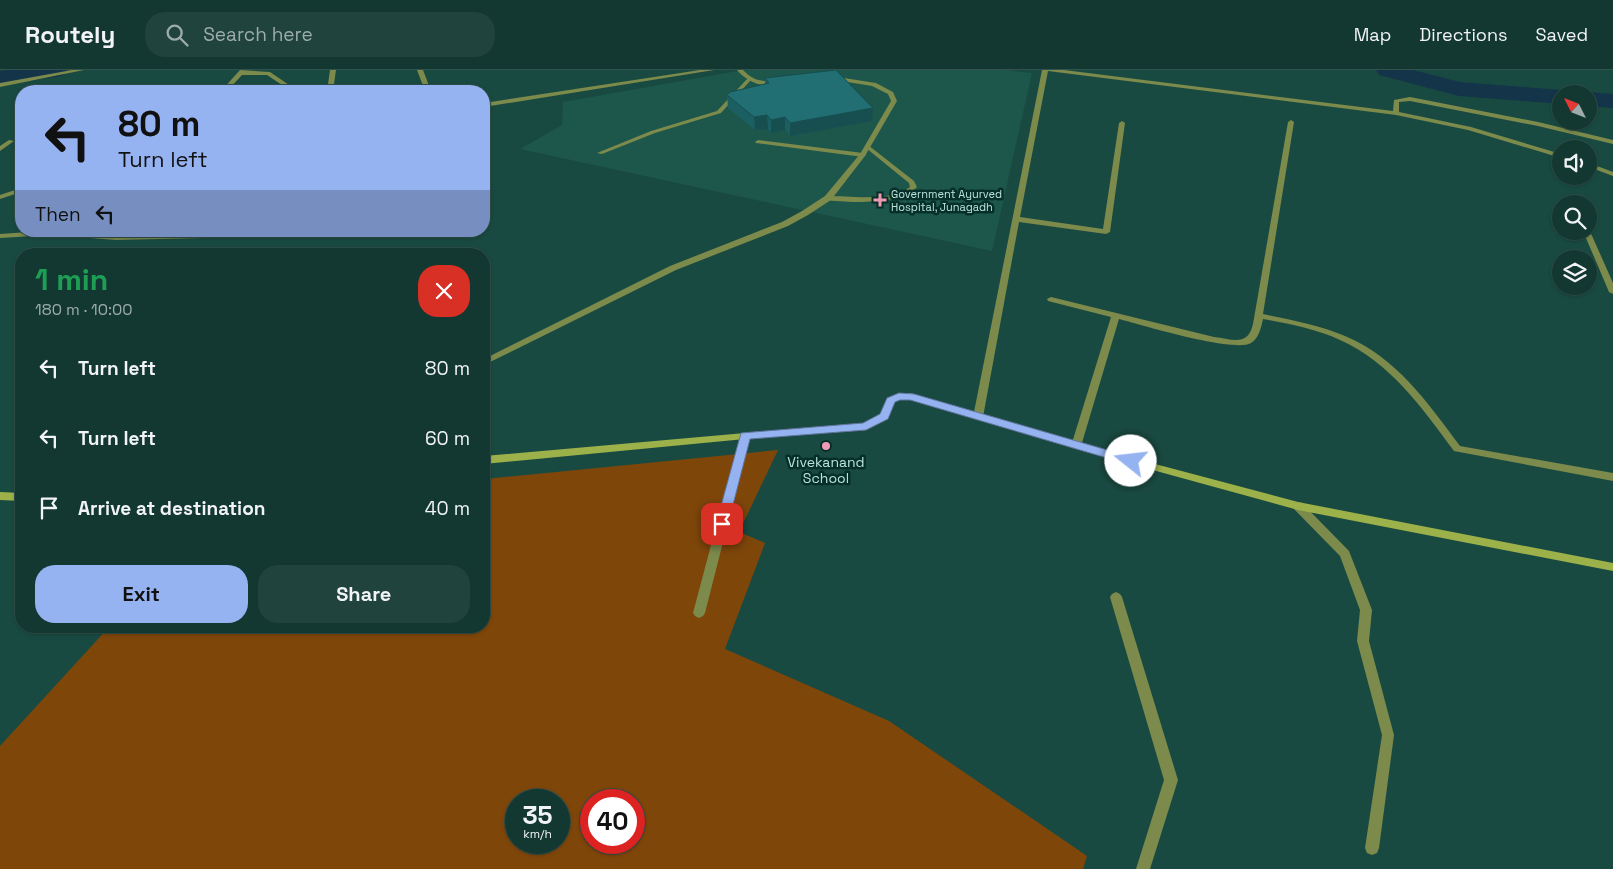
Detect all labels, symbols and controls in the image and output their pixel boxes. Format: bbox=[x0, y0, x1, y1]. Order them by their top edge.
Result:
search box bbox=[145, 12, 495, 57]
text: Routely bbox=[25, 19, 115, 50]
icon: search bbox=[163, 21, 191, 49]
text: Search here bbox=[203, 22, 313, 47]
text: Map bbox=[1354, 23, 1391, 46]
text: Directions bbox=[1419, 23, 1508, 46]
text: Saved bbox=[1536, 23, 1588, 46]
north arrow bbox=[1552, 85, 1598, 130]
map controls bbox=[1552, 85, 1597, 295]
text: 80 m bbox=[118, 102, 200, 146]
icon: left bbox=[35, 105, 100, 170]
button: sound bbox=[1552, 140, 1597, 185]
text: Turn left bbox=[118, 145, 208, 173]
place label: Government Ayurved Hospital, Junagadh bbox=[891, 187, 1002, 214]
marker: Government Ayurved Hospital, Junagadh bbox=[873, 193, 887, 207]
button: search bbox=[1552, 195, 1597, 240]
icon: left bbox=[91, 200, 119, 228]
text: Then bbox=[35, 202, 81, 227]
button: layers bbox=[1552, 250, 1597, 295]
text: 1 min bbox=[35, 260, 108, 299]
button: close bbox=[418, 265, 470, 317]
text: 180 m · 10:00 bbox=[35, 299, 133, 320]
icon: left bbox=[35, 354, 63, 382]
text: Turn left bbox=[78, 356, 156, 381]
text: 80 m bbox=[425, 356, 470, 381]
icon: left bbox=[35, 424, 63, 452]
text: Turn left bbox=[78, 426, 156, 451]
text: 60 m bbox=[425, 426, 470, 451]
position arrow bbox=[1104, 434, 1156, 486]
marker: Vivekanand School bbox=[820, 440, 832, 452]
place label: Vivekanand School bbox=[787, 453, 865, 487]
icon: arrive bbox=[35, 494, 63, 522]
text: Arrive at destination bbox=[78, 496, 266, 521]
text: 40 m bbox=[425, 496, 470, 521]
pin bbox=[701, 503, 743, 545]
icon: arrive bbox=[708, 510, 736, 538]
button: Exit bbox=[35, 565, 248, 623]
button: Share bbox=[258, 565, 470, 623]
speed limit sign: 40 bbox=[580, 789, 645, 854]
text: 35 bbox=[522, 799, 553, 831]
text: km/h bbox=[523, 826, 552, 842]

